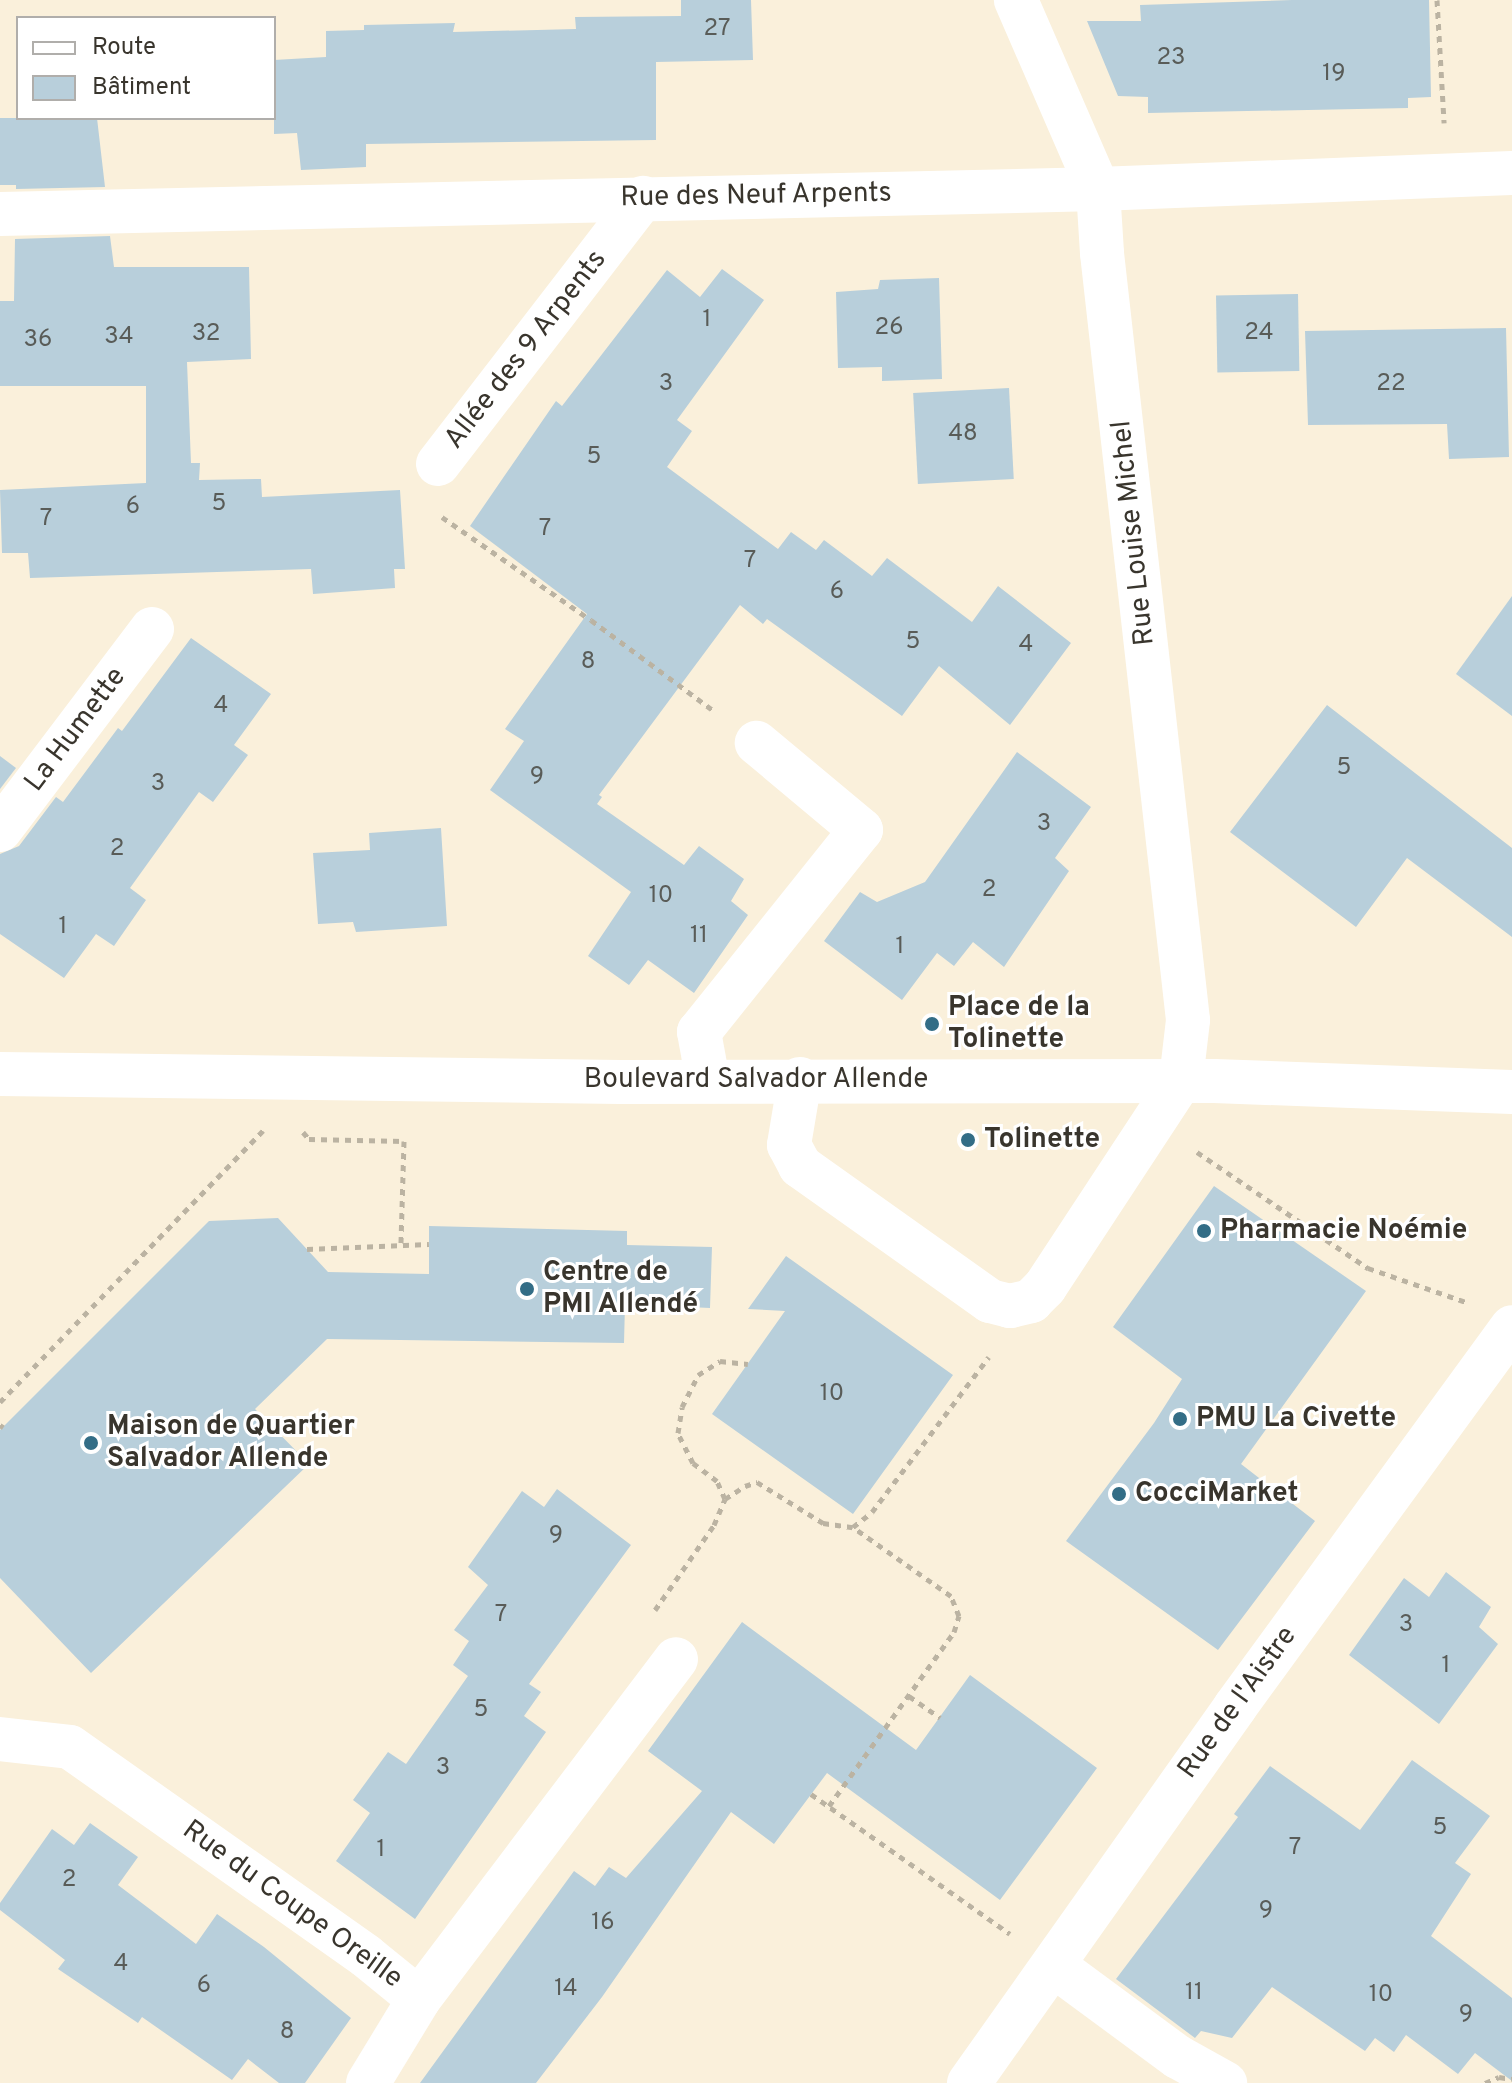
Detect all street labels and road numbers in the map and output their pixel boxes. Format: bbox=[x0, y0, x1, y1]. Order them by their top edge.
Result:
street label: Rue des Neuf Arpents bbox=[619, 177, 893, 215]
street label: Allée des 9 Arpents bbox=[438, 243, 614, 457]
street label: Rue Louise Michel bbox=[1105, 419, 1163, 647]
street label: La Humette bbox=[18, 661, 134, 799]
street label: Boulevard Salvador Allende bbox=[583, 1063, 929, 1097]
street label: Rue de l'Aistre bbox=[1172, 1620, 1304, 1786]
street label: Rue du Coupe Oreille bbox=[175, 1814, 409, 1996]

